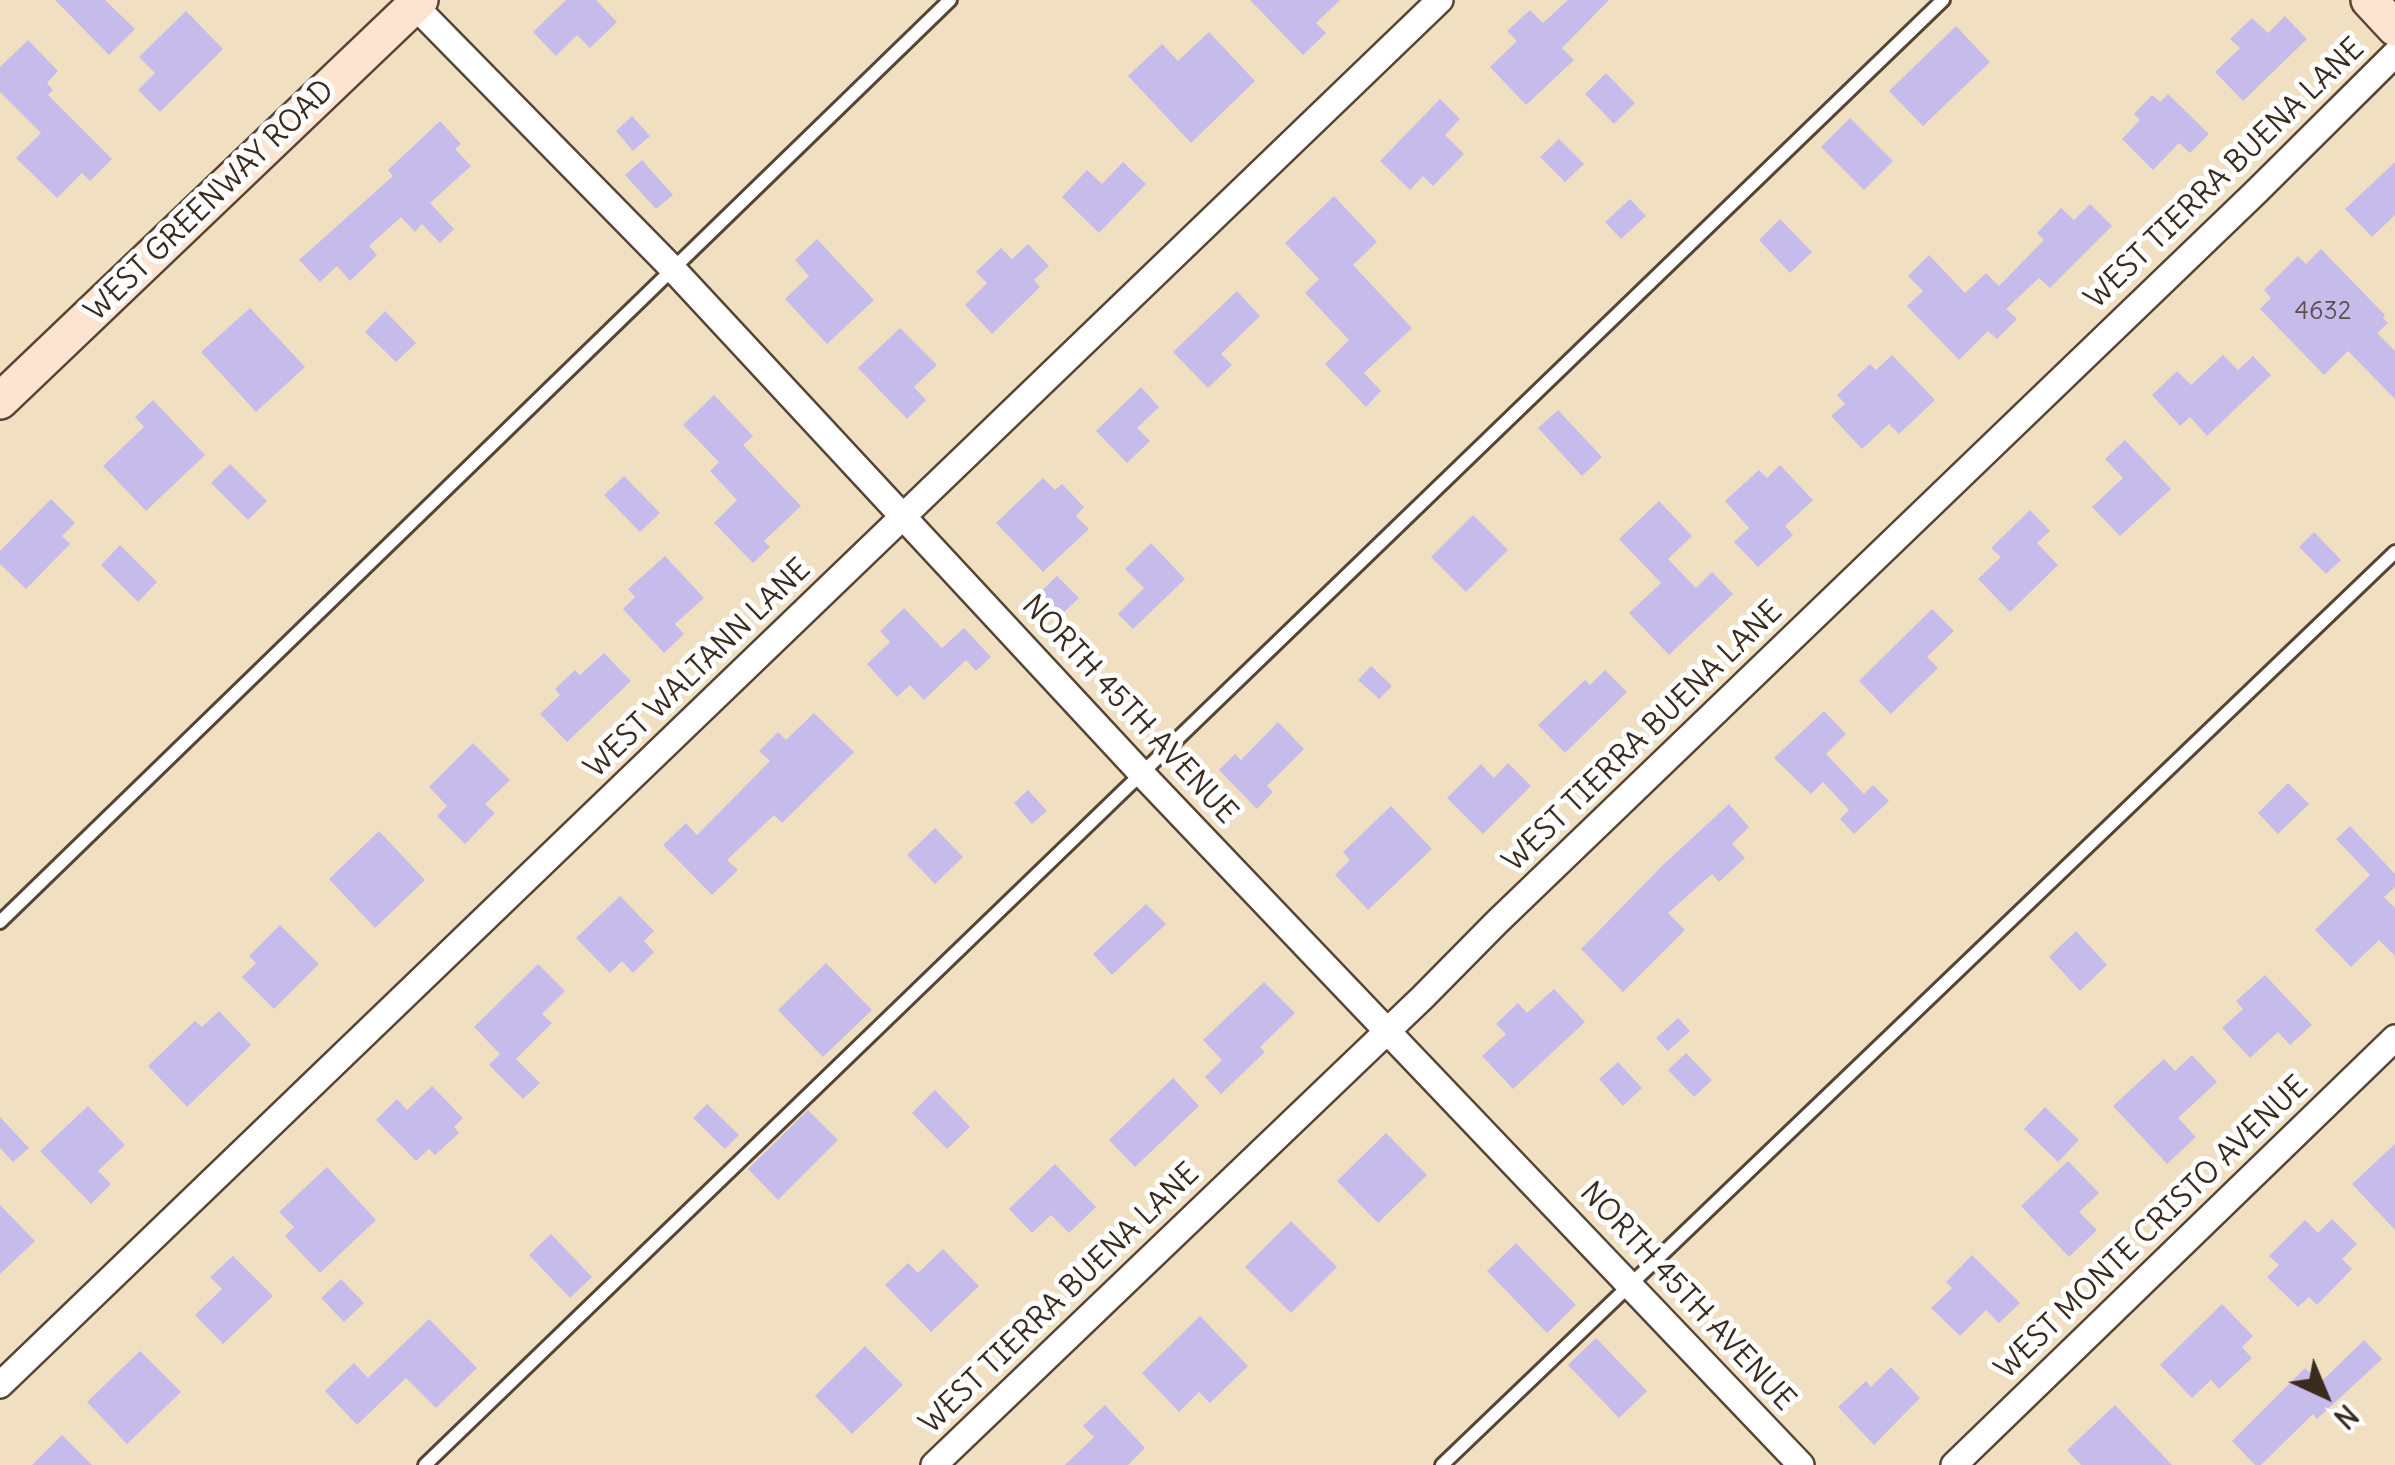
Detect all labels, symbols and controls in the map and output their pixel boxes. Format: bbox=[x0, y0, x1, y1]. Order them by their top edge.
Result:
street label: WEST TIERRA BUENA LANE bbox=[2078, 31, 2372, 317]
street label: WEST GREENWAY ROAD bbox=[78, 73, 342, 329]
house number: 4632 bbox=[2295, 297, 2351, 327]
street label: WEST WALTANN LANE bbox=[578, 552, 818, 786]
street label: NORTH 45TH AVENUE bbox=[1014, 588, 1244, 832]
street label: WEST TIERRA BUENA LANE bbox=[1496, 594, 1790, 880]
street label: WEST MONTE CRISTO AVENUE bbox=[1988, 1069, 2316, 1387]
street label: WEST TIERRA BUENA LANE bbox=[913, 1156, 1207, 1442]
street label: NORTH 45TH AVENUE bbox=[1572, 1175, 1802, 1419]
north arrow bbox=[2275, 1345, 2375, 1445]
text: N bbox=[2326, 1397, 2365, 1436]

